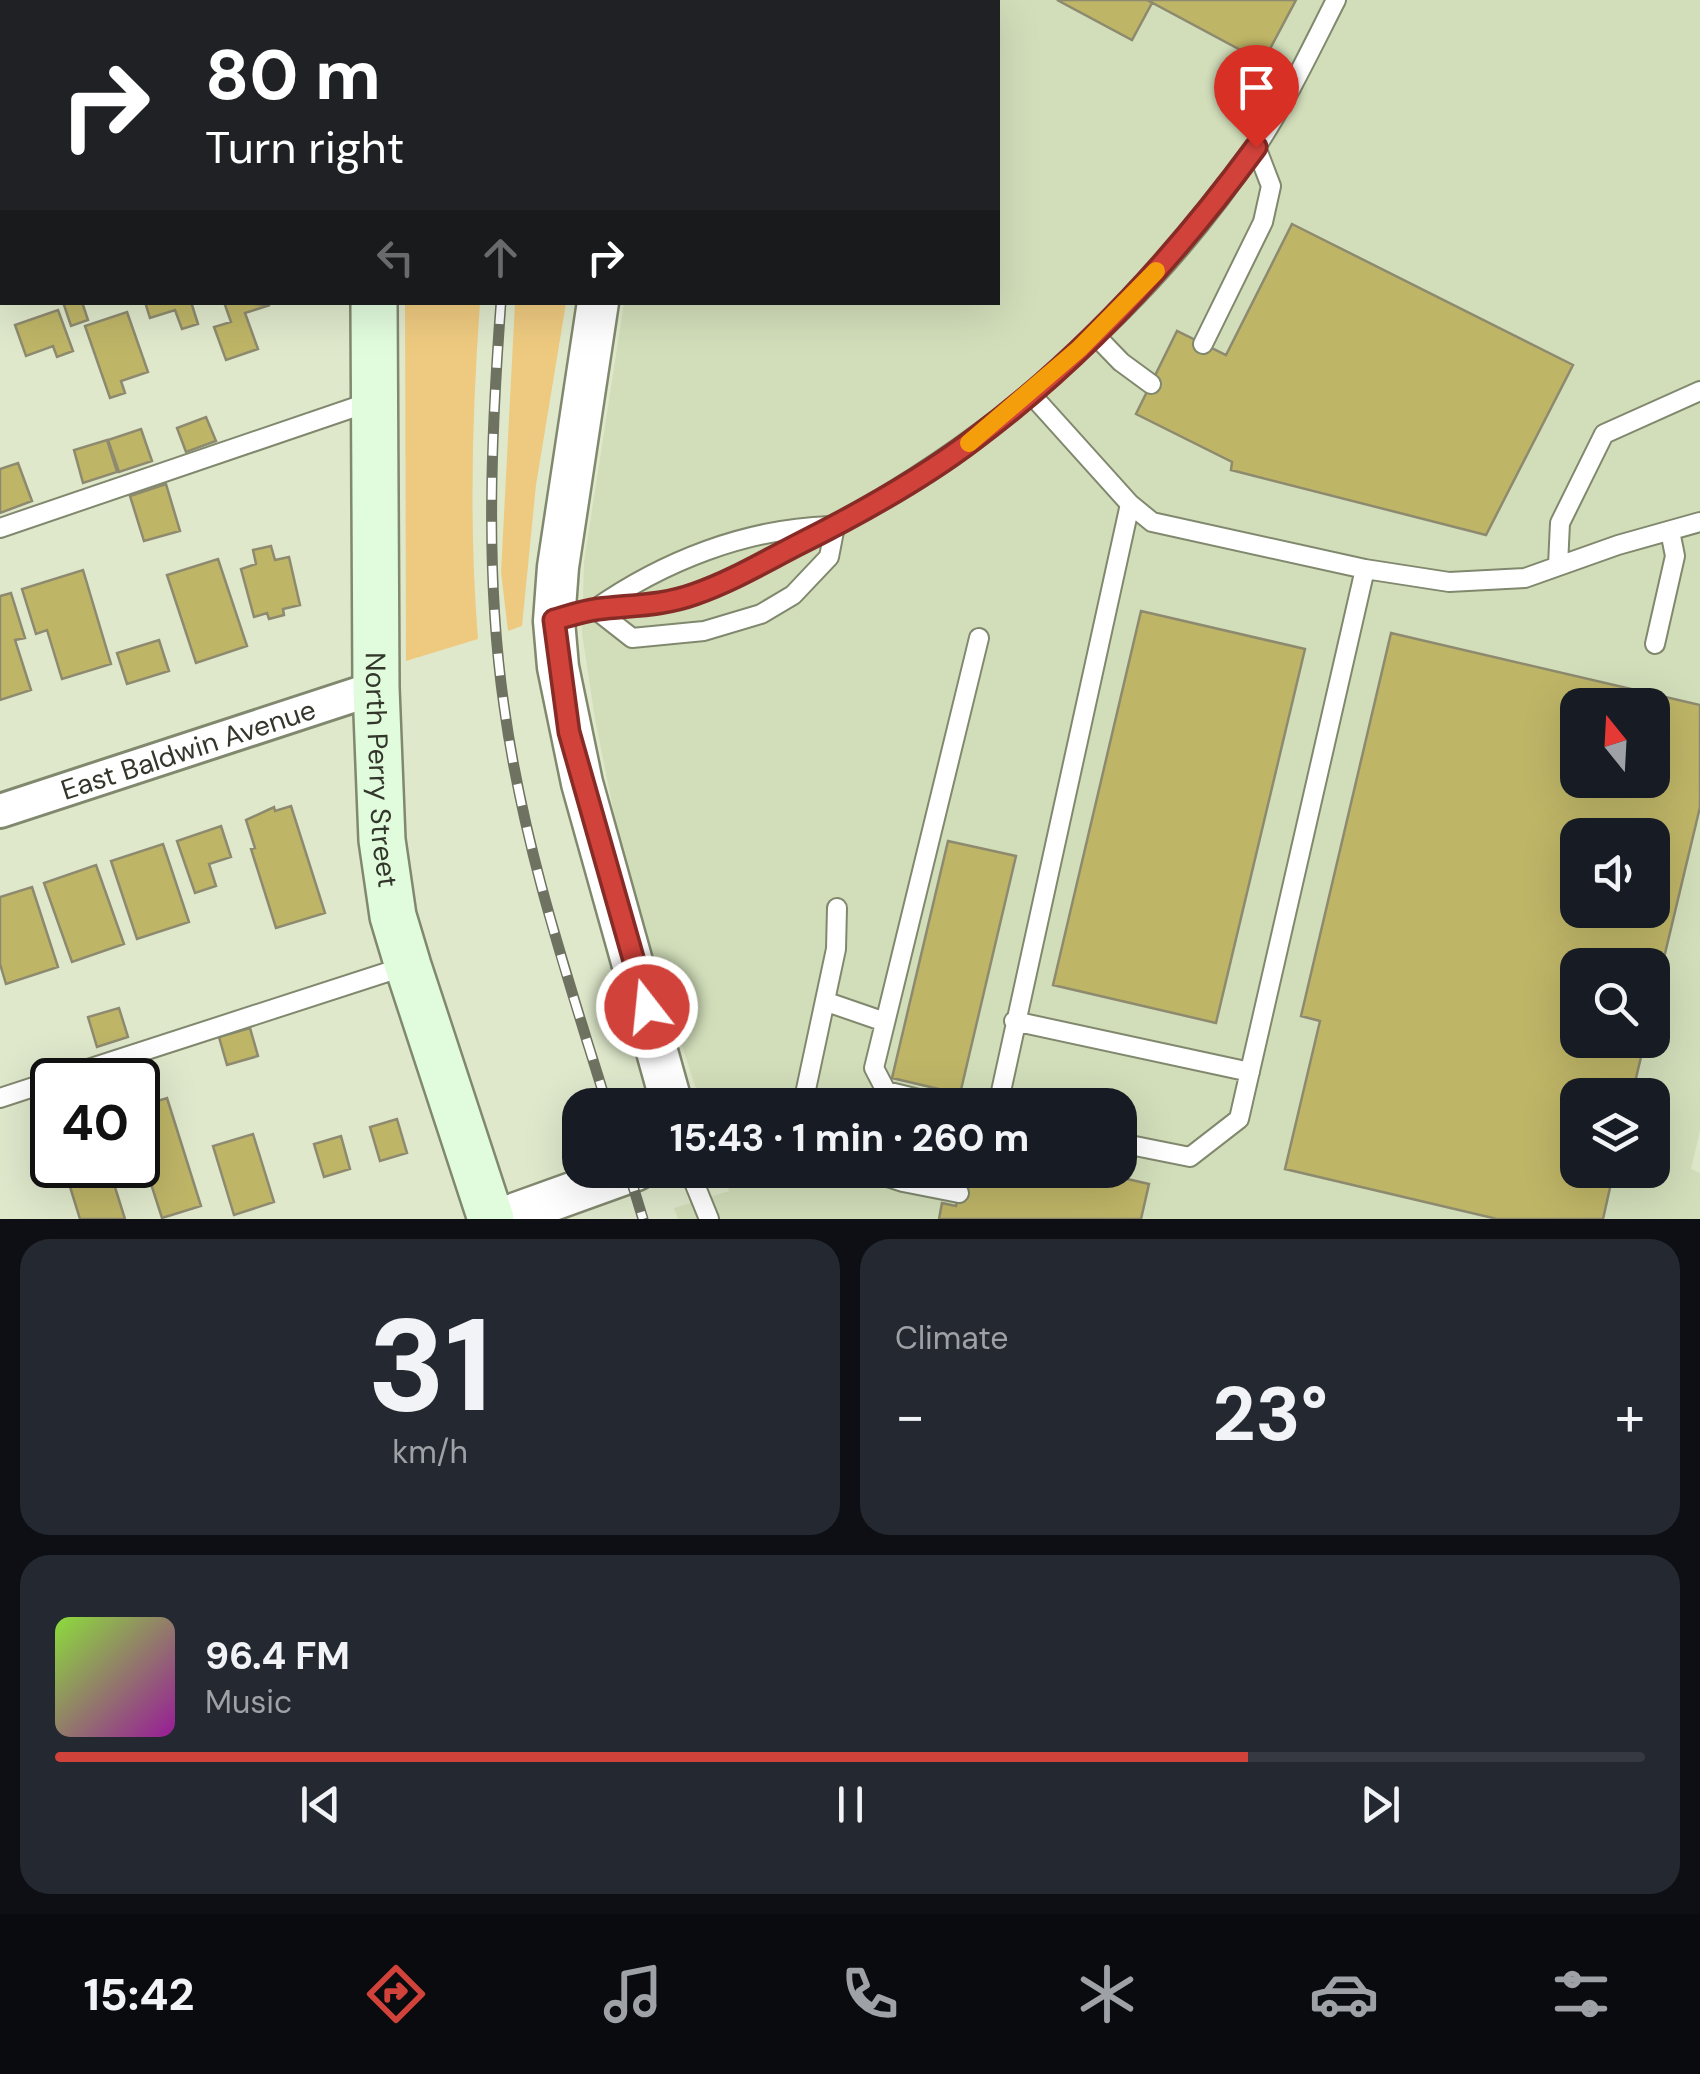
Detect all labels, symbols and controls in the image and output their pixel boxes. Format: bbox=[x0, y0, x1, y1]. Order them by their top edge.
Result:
text: 80 m bbox=[205, 30, 381, 121]
icon: right bbox=[40, 40, 170, 170]
pin bbox=[1214, 45, 1299, 148]
icon: arrive bbox=[1229, 60, 1284, 115]
text: Turn right bbox=[205, 118, 404, 177]
icon: left bbox=[368, 230, 423, 285]
icon: ahead bbox=[473, 230, 528, 285]
icon: right bbox=[578, 230, 633, 285]
street label: North Perry Street bbox=[357, 652, 407, 890]
north arrow bbox=[1560, 688, 1670, 798]
map controls bbox=[1560, 688, 1670, 1188]
street label: East Baldwin Avenue bbox=[56, 691, 320, 809]
button: sound bbox=[1560, 818, 1670, 928]
button: search bbox=[1560, 948, 1670, 1058]
position arrow bbox=[595, 955, 699, 1059]
speed limit sign: 40 bbox=[30, 1058, 160, 1188]
button: layers bbox=[1560, 1078, 1670, 1188]
text: 15:43 · 1 min · 260 m bbox=[670, 1113, 1029, 1163]
text: 31 bbox=[368, 1281, 492, 1450]
text: Climate bbox=[895, 1317, 1009, 1359]
text: 23° bbox=[1212, 1366, 1328, 1463]
text: − bbox=[895, 1380, 925, 1452]
text: + bbox=[1615, 1380, 1645, 1452]
text: km/h bbox=[392, 1431, 468, 1473]
text: 96.4 FM bbox=[205, 1631, 350, 1681]
text: Music bbox=[205, 1681, 292, 1723]
icon: previous bbox=[293, 1777, 348, 1832]
icon: pause bbox=[823, 1777, 878, 1832]
icon: next bbox=[1353, 1777, 1408, 1832]
icon: directions bbox=[361, 1959, 431, 2029]
icon: music bbox=[598, 1959, 668, 2029]
icon: phone bbox=[835, 1959, 905, 2029]
icon: climate bbox=[1072, 1959, 1142, 2029]
icon: car bbox=[1309, 1959, 1379, 2029]
icon: filters bbox=[1546, 1959, 1616, 2029]
text: 15:42 bbox=[83, 1965, 195, 2024]

